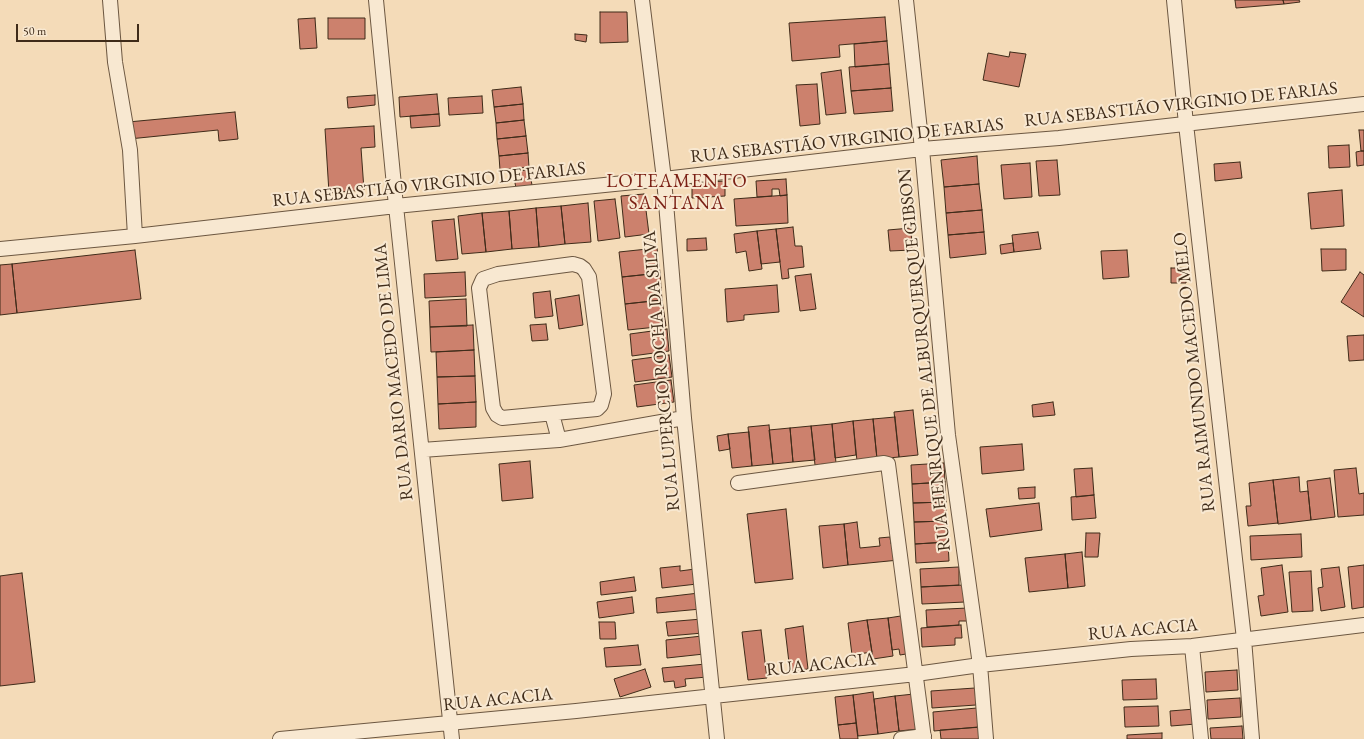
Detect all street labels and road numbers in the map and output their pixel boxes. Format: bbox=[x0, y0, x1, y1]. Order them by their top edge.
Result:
street label: RUA SEBASTIÃO VIRGINIO DE FARIAS bbox=[1023, 78, 1339, 132]
street label: RUA SEBASTIÃO VIRGINIO DE FARIAS bbox=[689, 114, 1005, 168]
street label: RUA SEBASTIÃO VIRGINIO DE FARIAS bbox=[271, 158, 587, 212]
street label: RUA HENRIQUE DE ALBURQUERQUE GIBSON bbox=[894, 168, 956, 552]
street label: RUA LUPERCIO ROCHA DA SILVA bbox=[639, 230, 685, 512]
street label: RUA RAIMUNDO MACEDO MELO bbox=[1170, 231, 1220, 513]
street label: RUA DARIO MACEDO DE LIMA bbox=[370, 242, 418, 502]
street label: RUA ACACIA bbox=[1087, 614, 1199, 646]
street label: RUA ACACIA bbox=[765, 649, 877, 681]
street label: RUA ACACIA bbox=[442, 684, 554, 716]

